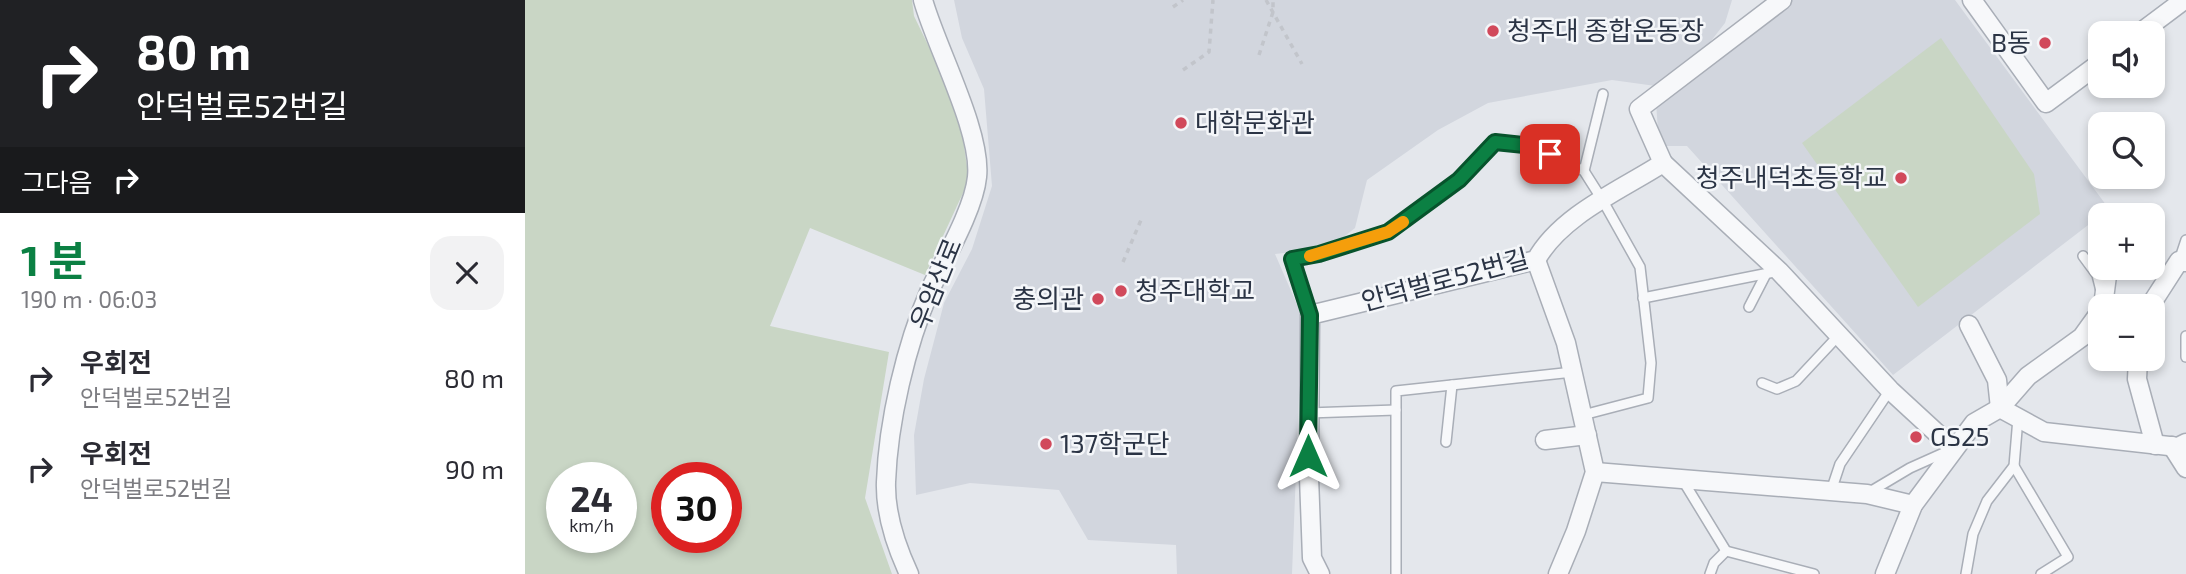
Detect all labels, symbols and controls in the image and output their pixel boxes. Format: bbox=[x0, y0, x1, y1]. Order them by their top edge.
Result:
place label: 청주대 종합운동장 bbox=[1507, 14, 1704, 45]
text: 80 m bbox=[136, 21, 251, 80]
map controls bbox=[2088, 21, 2165, 371]
button: sound bbox=[2088, 21, 2165, 98]
marker: 청주대 종합운동장 bbox=[1485, 23, 1501, 39]
place label: B동 bbox=[1991, 26, 2031, 57]
icon: right bbox=[21, 28, 112, 119]
marker: B동 bbox=[2037, 35, 2053, 51]
text: 안덕벌로52번길 bbox=[136, 86, 348, 124]
place label: 대학문화관 bbox=[1195, 106, 1315, 137]
button: search bbox=[2088, 112, 2165, 189]
marker: 대학문화관 bbox=[1173, 115, 1189, 131]
pin bbox=[1520, 124, 1580, 184]
icon: arrive bbox=[1531, 135, 1569, 173]
icon: right bbox=[107, 161, 145, 199]
place label: 청주내덕초등학교 bbox=[1696, 161, 1887, 192]
text: 그다음 bbox=[21, 166, 93, 197]
marker: 청주내덕초등학교 bbox=[1893, 170, 1909, 186]
button: + bbox=[2088, 203, 2165, 280]
street label: 우암산로 bbox=[902, 233, 967, 334]
text: 1 분 bbox=[21, 234, 87, 284]
button: close bbox=[430, 236, 504, 310]
street label: 안덕벌로52번길 bbox=[1357, 241, 1532, 316]
place label: 청주대학교 bbox=[1135, 274, 1255, 305]
place label: 충의관 bbox=[1012, 282, 1084, 313]
marker: 청주대학교 bbox=[1113, 283, 1129, 299]
text: 190 m · 06:03 bbox=[21, 285, 157, 313]
marker: 충의관 bbox=[1090, 291, 1106, 307]
button: − bbox=[2088, 294, 2165, 371]
text: 우회전 bbox=[80, 346, 152, 377]
icon: right bbox=[21, 359, 59, 397]
text: 80 m bbox=[444, 362, 504, 393]
text: 안덕벌로52번길 bbox=[80, 383, 232, 411]
position arrow bbox=[1271, 419, 1345, 493]
place label: GS25 bbox=[1930, 420, 1989, 451]
place label: 137학군단 bbox=[1060, 427, 1170, 458]
marker: GS25 bbox=[1908, 429, 1924, 445]
marker: 137학군단 bbox=[1038, 436, 1054, 452]
text: 우회전 bbox=[80, 437, 152, 468]
icon: right bbox=[21, 450, 59, 488]
text: 90 m bbox=[445, 453, 504, 484]
speed limit sign: 30 bbox=[651, 462, 742, 553]
text: 안덕벌로52번길 bbox=[80, 474, 232, 502]
text: 24 bbox=[570, 477, 613, 519]
text: km/h bbox=[569, 514, 614, 536]

